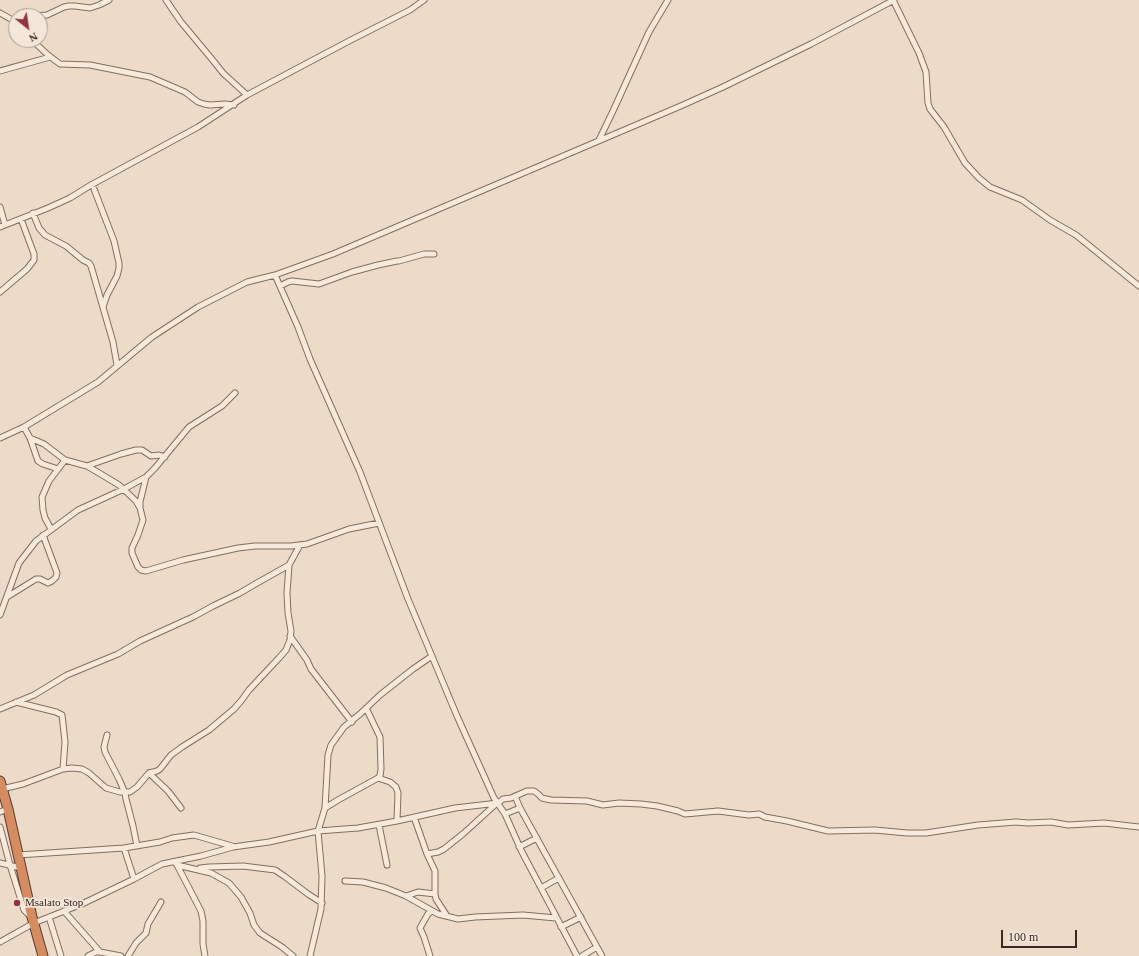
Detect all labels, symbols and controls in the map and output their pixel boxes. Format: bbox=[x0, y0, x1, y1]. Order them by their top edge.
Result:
north arrow bbox=[8, 8, 48, 48]
text: N bbox=[27, 30, 40, 45]
place label: Msalato Stop bbox=[25, 896, 83, 910]
marker: Msalato Stop bbox=[12, 898, 22, 908]
scale bar bbox=[1003, 922, 1079, 948]
text: 100 m bbox=[1008, 930, 1038, 944]

